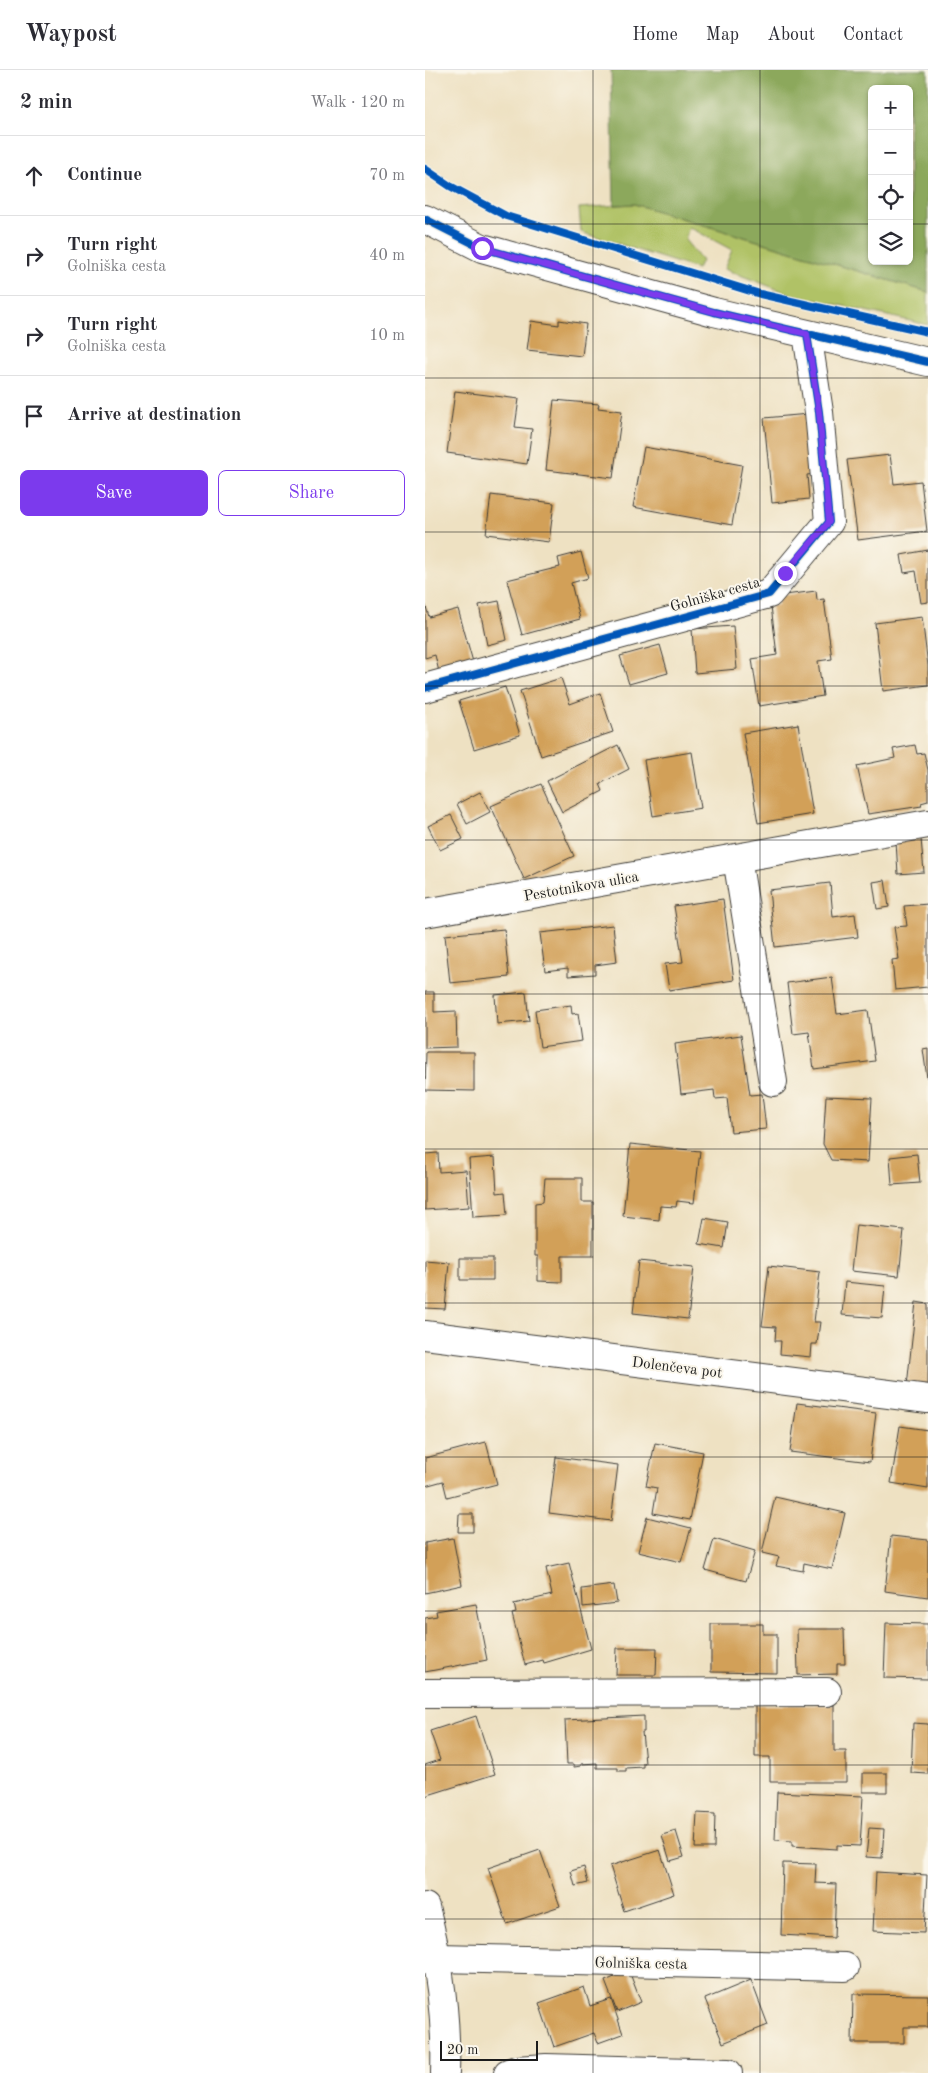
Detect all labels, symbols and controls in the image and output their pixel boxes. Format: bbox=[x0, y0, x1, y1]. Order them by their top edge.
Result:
text: Waypost bbox=[25, 23, 117, 47]
text: Home bbox=[632, 26, 678, 44]
text: Map bbox=[706, 26, 739, 44]
text: About bbox=[767, 26, 815, 44]
text: Contact bbox=[843, 26, 903, 44]
map controls bbox=[868, 85, 913, 265]
button: + bbox=[868, 85, 913, 130]
text: 2 min bbox=[20, 92, 73, 113]
text: Walk · 120 m bbox=[310, 95, 405, 111]
button: − bbox=[868, 130, 913, 175]
icon: ahead bbox=[20, 162, 48, 190]
text: Continue bbox=[67, 166, 142, 185]
text: 70 m bbox=[369, 168, 405, 184]
button: locate bbox=[868, 175, 913, 220]
button: layers bbox=[868, 220, 913, 265]
text: Turn right bbox=[67, 236, 157, 255]
route start bbox=[471, 237, 494, 260]
icon: right bbox=[20, 242, 48, 270]
text: 40 m bbox=[369, 248, 405, 264]
text: Golniška cesta bbox=[67, 259, 166, 275]
text: Turn right bbox=[67, 316, 157, 335]
icon: right bbox=[20, 322, 48, 350]
text: 10 m bbox=[369, 328, 405, 344]
text: Golniška cesta bbox=[67, 339, 166, 355]
icon: arrive bbox=[20, 402, 48, 430]
text: Arrive at destination bbox=[67, 406, 241, 425]
button: Save bbox=[20, 470, 208, 516]
button: Share bbox=[218, 470, 405, 516]
route end bbox=[774, 562, 797, 585]
street label: Golniška cesta bbox=[669, 575, 763, 615]
street label: Pestotnikova ulica bbox=[523, 870, 641, 905]
street label: Dolenčeva pot bbox=[631, 1355, 723, 1381]
street label: Golniška cesta bbox=[594, 1956, 688, 1973]
scale bar bbox=[440, 2038, 537, 2061]
text: 20 m bbox=[447, 2043, 478, 2057]

